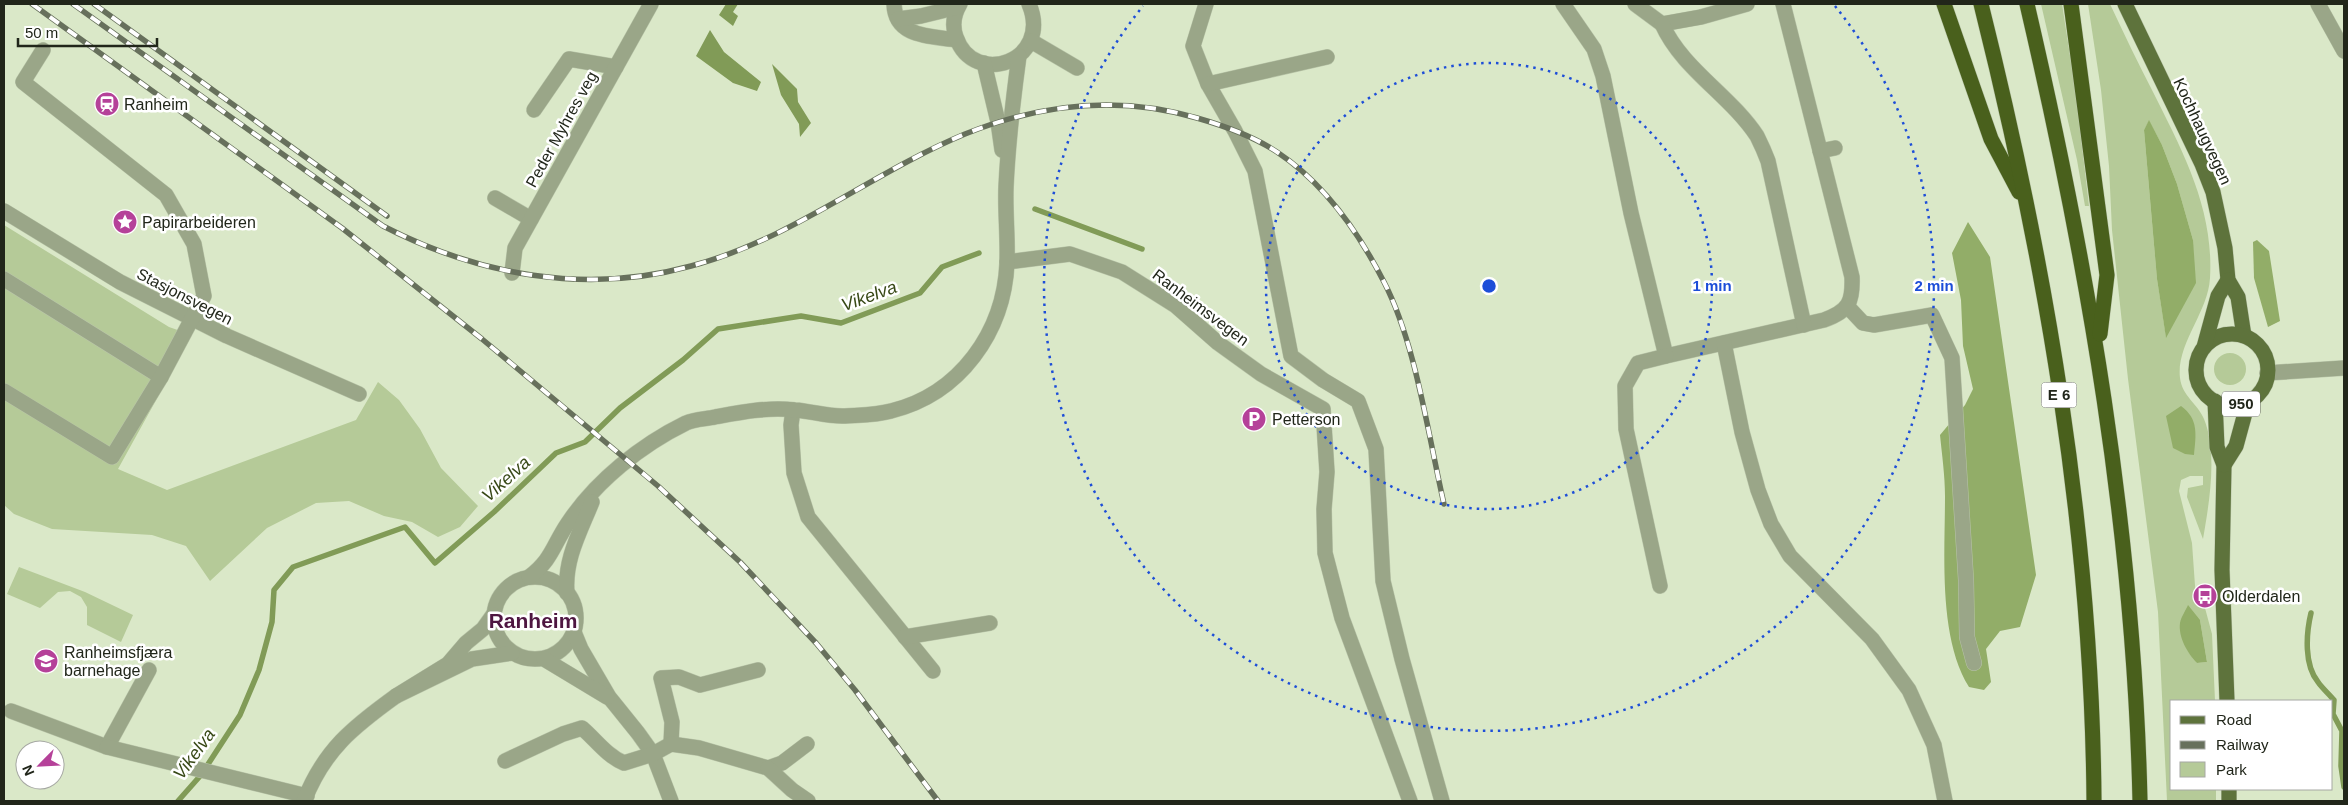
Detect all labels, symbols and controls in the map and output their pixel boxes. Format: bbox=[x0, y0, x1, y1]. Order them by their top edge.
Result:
scale bar bbox=[18, 15, 156, 47]
text: 50 m bbox=[25, 24, 58, 41]
street label: Peder Myhres veg bbox=[523, 68, 600, 190]
street label: Kochhaugvegen bbox=[2170, 75, 2235, 187]
station icon: Ranheim bbox=[94, 91, 120, 117]
place label: Ranheim bbox=[124, 96, 188, 113]
place icon: Papirarbeideren bbox=[112, 209, 138, 235]
place label: Papirarbeideren bbox=[142, 214, 256, 231]
street label: Stasjonsvegen bbox=[134, 265, 235, 328]
street label: Ranheimsvegen bbox=[1149, 266, 1252, 349]
water label: Vikelva bbox=[838, 277, 900, 315]
centre of rings bbox=[1480, 277, 1498, 295]
text: 1 min bbox=[1692, 277, 1732, 294]
text: 2 min bbox=[1914, 277, 1954, 294]
road number: E 6 bbox=[2042, 382, 2076, 408]
road number: 950 bbox=[2222, 392, 2260, 416]
parking icon: Petterson bbox=[1241, 406, 1267, 432]
place label: Petterson bbox=[1272, 411, 1340, 428]
water label: Vikelva bbox=[478, 452, 534, 506]
bus stop icon: Olderdalen bbox=[2192, 583, 2218, 609]
place label: Olderdalen bbox=[2222, 588, 2300, 605]
district label: Ranheim bbox=[489, 609, 577, 632]
place label: Ranheimsfjæra barnehage bbox=[64, 644, 173, 679]
school or university icon: Ranheimsfjæra barnehage bbox=[33, 648, 59, 674]
legend bbox=[2170, 700, 2333, 790]
text: Road bbox=[2216, 711, 2252, 728]
water label: Vikelva bbox=[169, 725, 219, 783]
text: Railway bbox=[2216, 736, 2269, 753]
north arrow bbox=[15, 740, 65, 790]
text: Park bbox=[2216, 761, 2247, 778]
text: N bbox=[19, 762, 37, 778]

